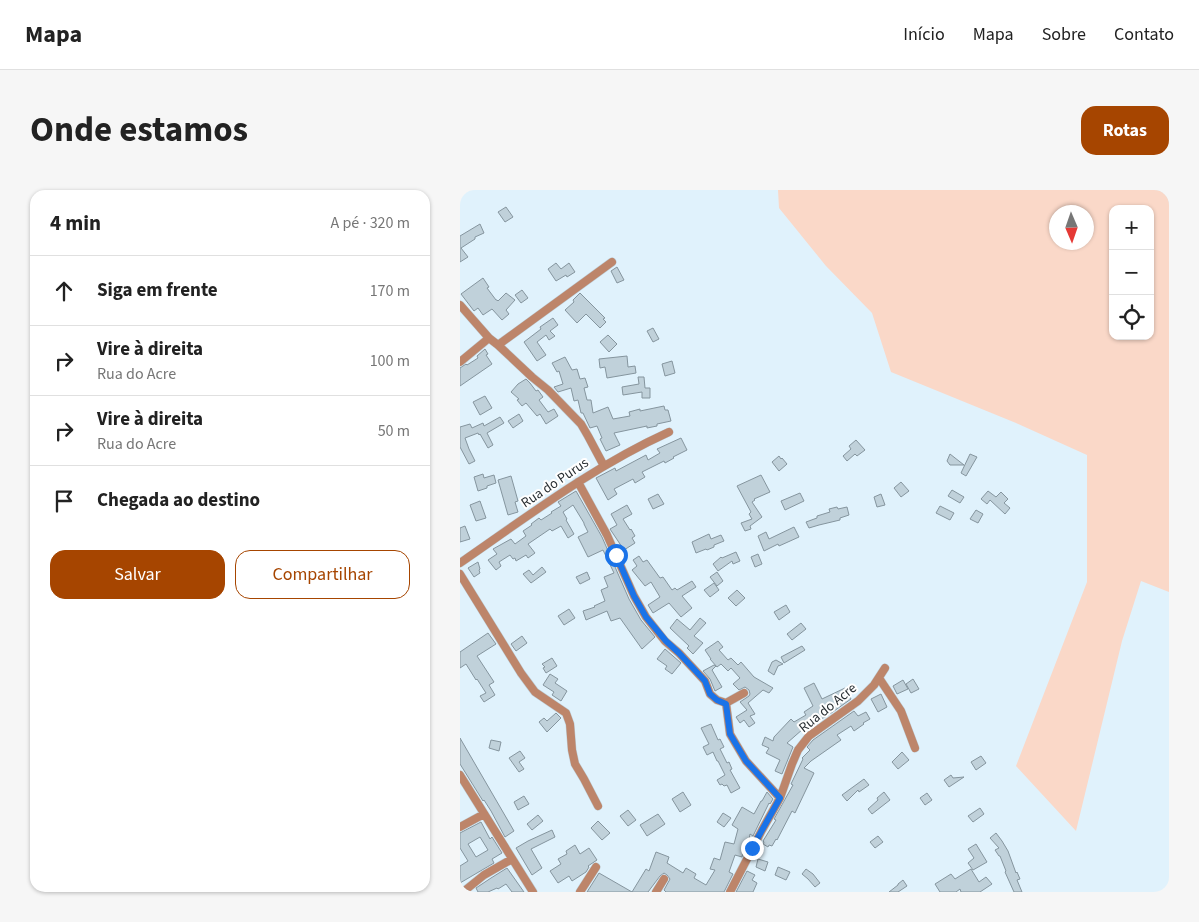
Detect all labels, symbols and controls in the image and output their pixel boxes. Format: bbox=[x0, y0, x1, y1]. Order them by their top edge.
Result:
text: Mapa bbox=[25, 17, 82, 52]
text: Início bbox=[903, 22, 945, 47]
text: Mapa bbox=[973, 22, 1014, 47]
text: Sobre bbox=[1042, 22, 1086, 47]
text: Contato bbox=[1114, 22, 1174, 47]
text: Onde estamos bbox=[30, 105, 248, 155]
button: Rotas bbox=[1081, 106, 1169, 155]
north arrow bbox=[1049, 205, 1094, 250]
map controls bbox=[1109, 205, 1154, 340]
button: + bbox=[1109, 205, 1154, 250]
text: 4 min bbox=[50, 208, 101, 238]
text: A pé · 320 m bbox=[331, 212, 410, 234]
button: − bbox=[1109, 250, 1154, 295]
icon: ahead bbox=[50, 277, 78, 305]
text: Siga em frente bbox=[97, 277, 218, 304]
text: 170 m bbox=[370, 280, 410, 302]
button: locate bbox=[1109, 295, 1154, 340]
text: Vire à direita bbox=[97, 336, 203, 363]
icon: right bbox=[50, 347, 78, 375]
text: 100 m bbox=[370, 350, 410, 372]
text: Rua do Acre bbox=[97, 363, 176, 385]
text: Vire à direita bbox=[97, 406, 203, 433]
icon: right bbox=[50, 417, 78, 445]
text: 50 m bbox=[378, 420, 410, 442]
text: Rua do Acre bbox=[97, 433, 176, 455]
street label: Rua do Purus bbox=[517, 453, 593, 513]
icon: arrive bbox=[50, 487, 78, 515]
text: Chegada ao destino bbox=[97, 487, 260, 514]
route start bbox=[605, 544, 628, 567]
button: Salvar bbox=[50, 550, 225, 599]
button: Compartilhar bbox=[235, 550, 410, 599]
street label: Rua do Acre bbox=[795, 678, 861, 738]
route end bbox=[741, 837, 764, 860]

